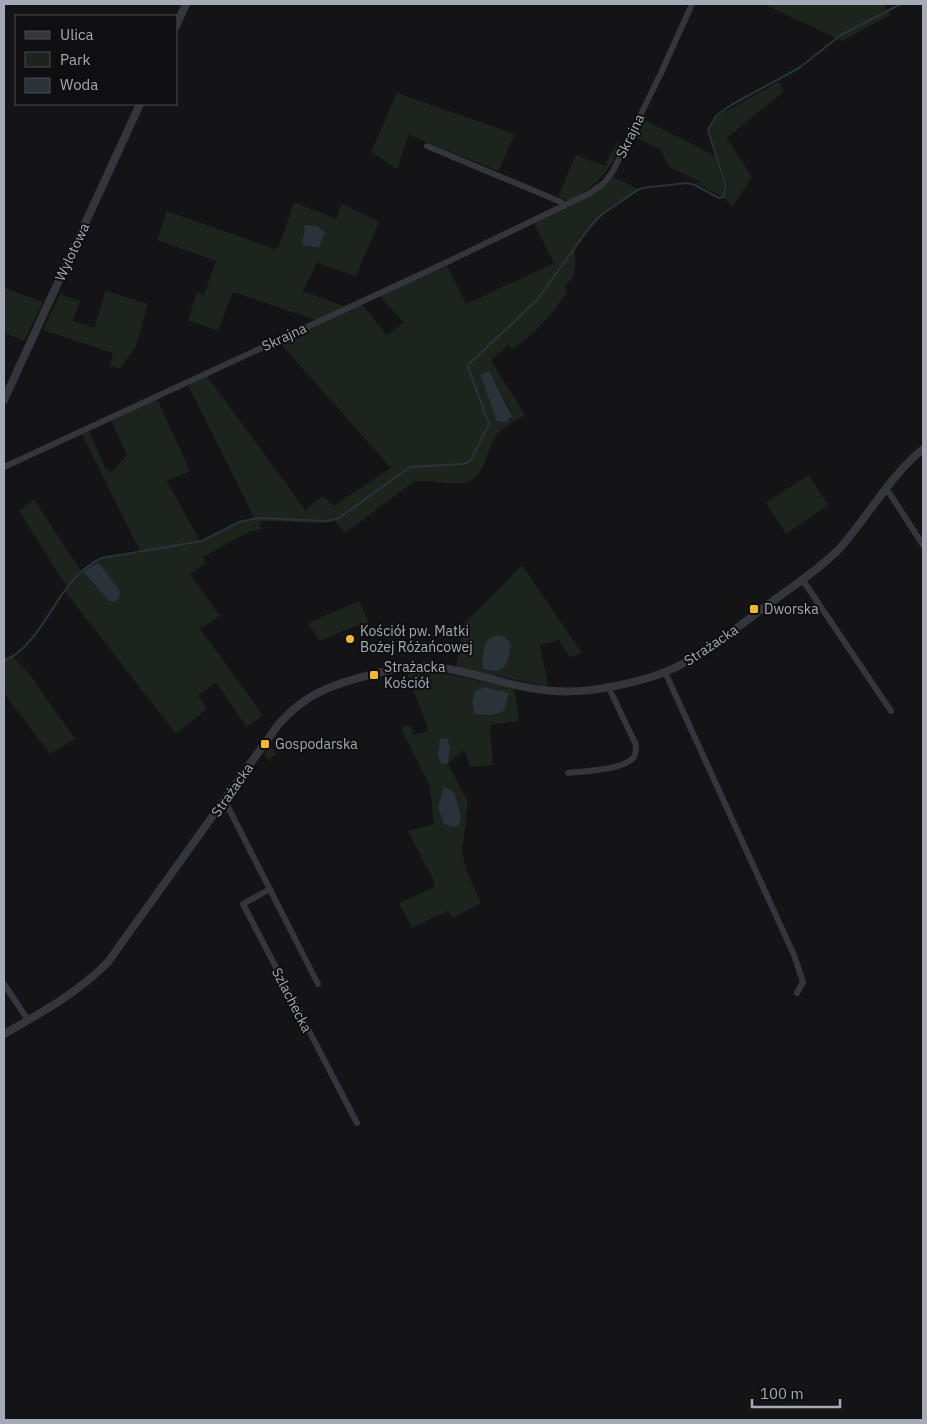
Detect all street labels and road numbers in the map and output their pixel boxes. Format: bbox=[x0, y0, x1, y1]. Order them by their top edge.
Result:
street label: Skrajna bbox=[612, 110, 649, 161]
street label: Wylotowa bbox=[51, 220, 93, 284]
street label: Skrajna bbox=[259, 319, 310, 355]
street label: Strażacka bbox=[681, 620, 742, 670]
street label: Strażacka bbox=[207, 759, 257, 820]
street label: Szlachecka bbox=[268, 965, 316, 1036]

